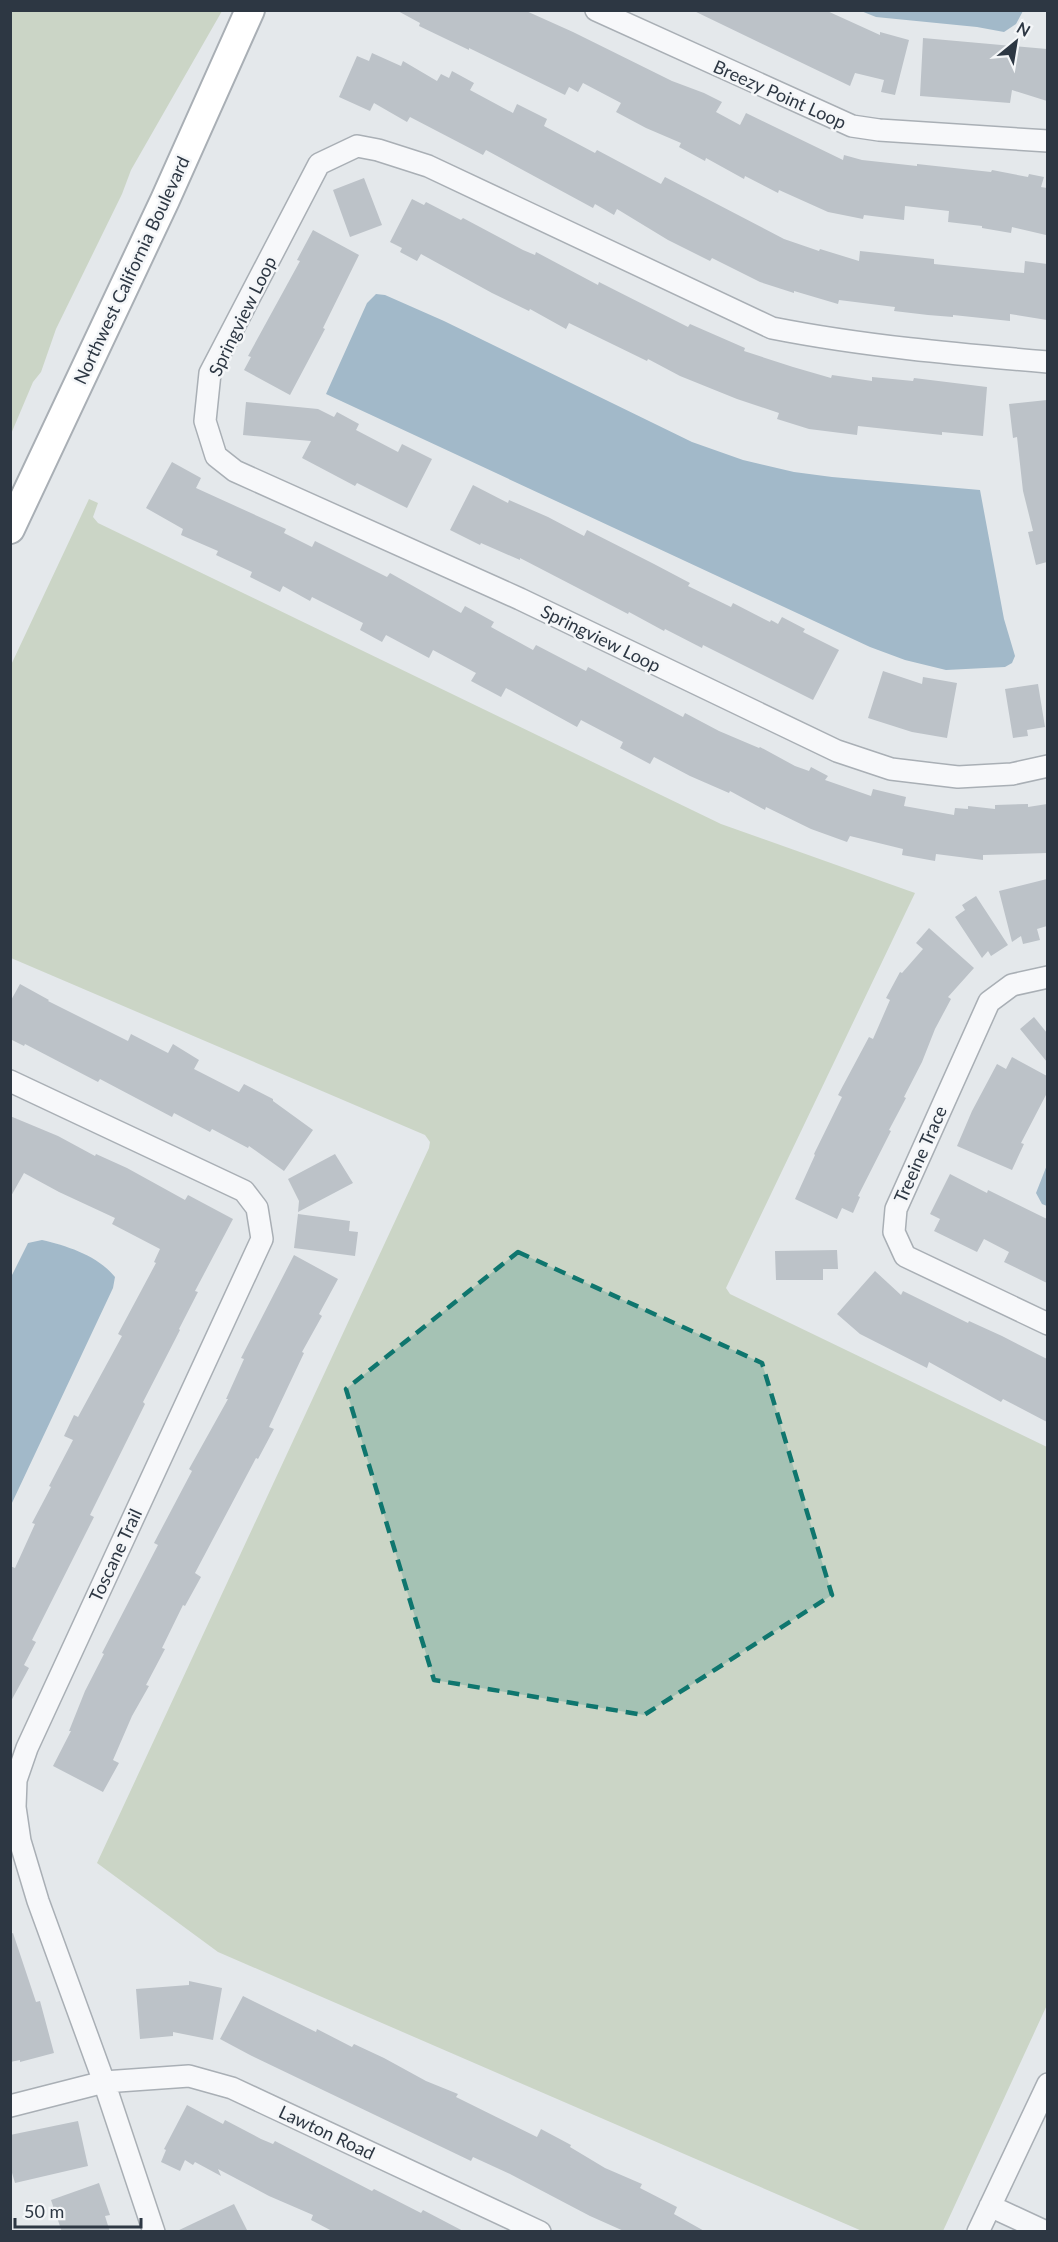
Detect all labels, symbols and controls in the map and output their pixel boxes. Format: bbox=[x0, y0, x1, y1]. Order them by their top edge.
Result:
north arrow bbox=[986, 12, 1046, 72]
text: N bbox=[1014, 17, 1034, 40]
street label: Breezy Point Loop bbox=[710, 55, 850, 133]
street label: Northwest California Boulevard bbox=[68, 153, 194, 387]
street label: Springview Loop bbox=[204, 253, 280, 379]
street label: Springview Loop bbox=[538, 600, 664, 676]
street label: Treeine Trace bbox=[889, 1102, 951, 1206]
street label: Toscane Trail bbox=[84, 1505, 146, 1605]
street label: Lawton Road bbox=[275, 2100, 379, 2164]
scale bar bbox=[15, 2191, 141, 2229]
text: 50 m bbox=[24, 2200, 64, 2222]

